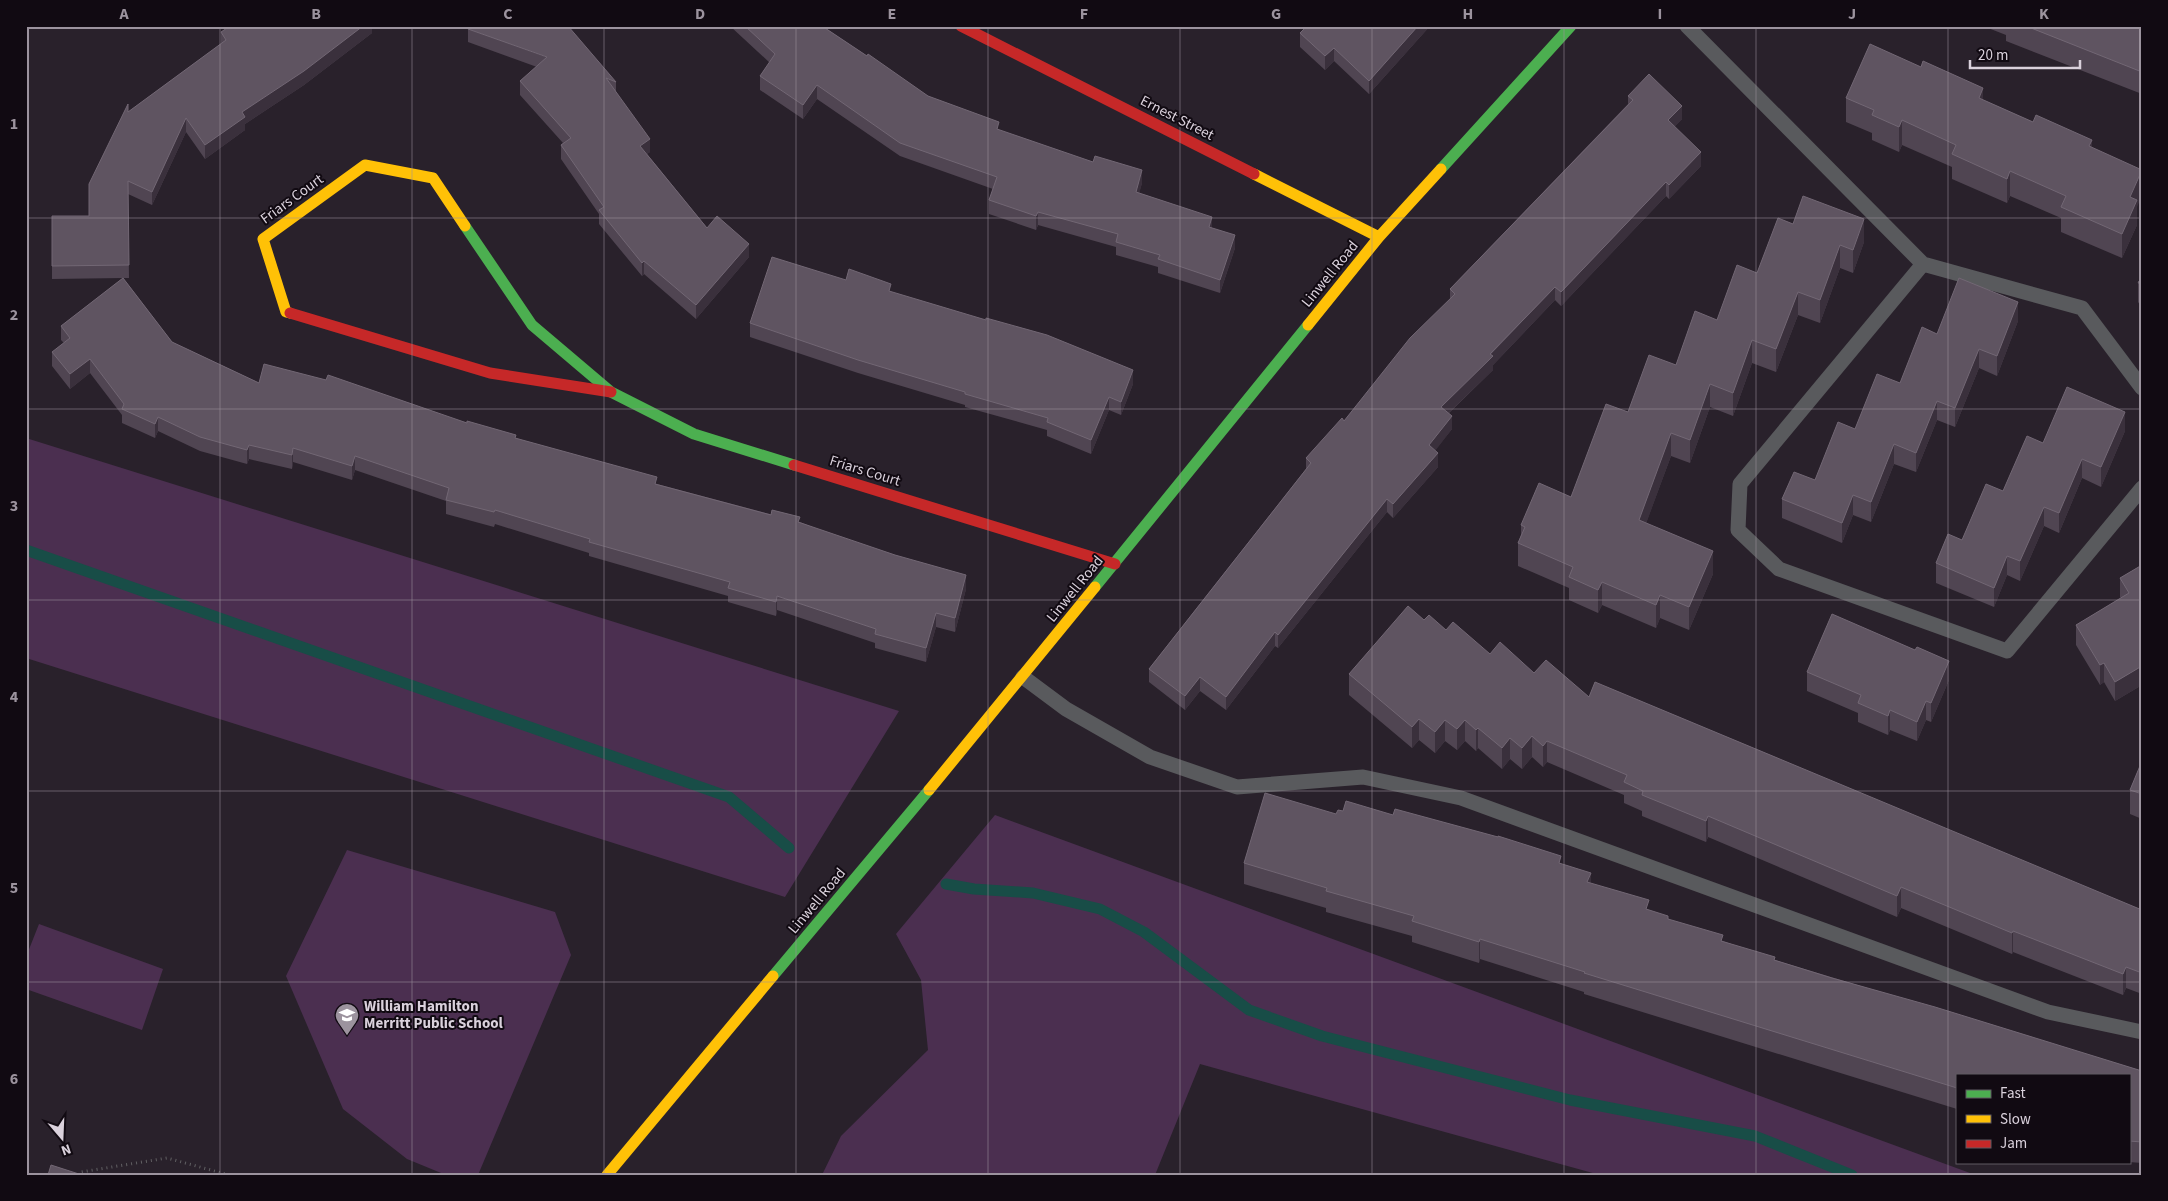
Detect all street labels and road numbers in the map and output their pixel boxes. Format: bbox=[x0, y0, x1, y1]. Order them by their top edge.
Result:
street label: Ernest Street bbox=[1136, 90, 1218, 146]
street label: Friars Court bbox=[256, 169, 328, 229]
street label: Linwell Road bbox=[1297, 236, 1363, 312]
street label: Friars Court bbox=[827, 450, 903, 492]
street label: Linwell Road bbox=[1042, 551, 1108, 627]
street label: Linwell Road bbox=[783, 864, 851, 938]

